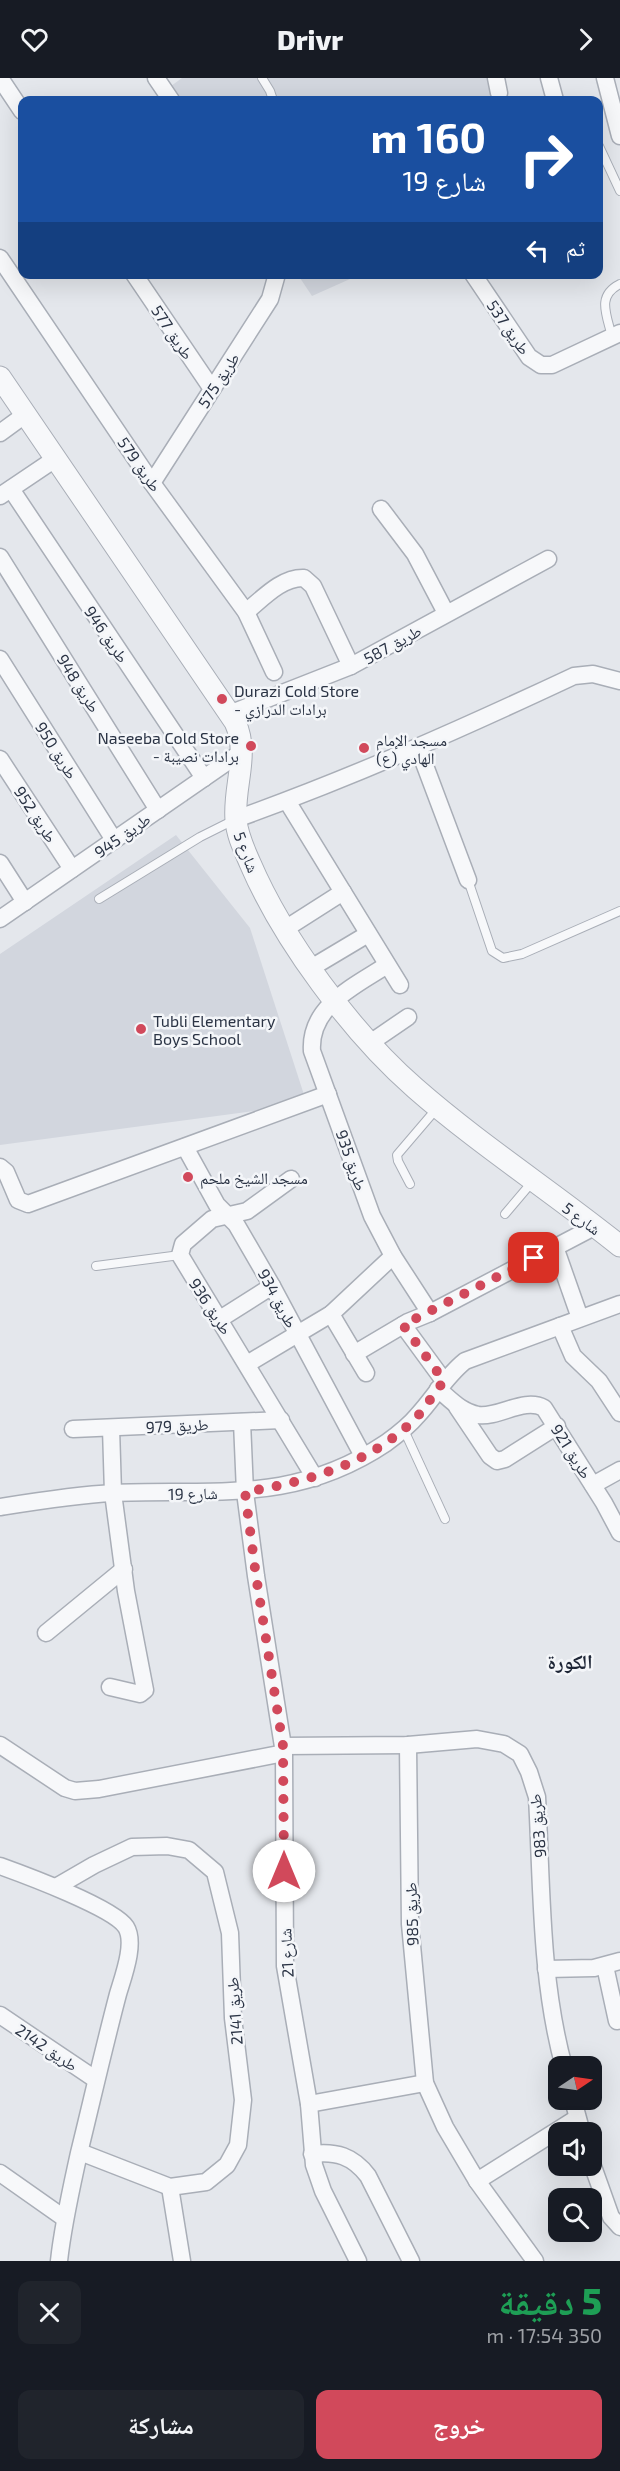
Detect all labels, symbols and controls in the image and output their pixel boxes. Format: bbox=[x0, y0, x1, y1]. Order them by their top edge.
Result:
icon: heart bbox=[18, 23, 51, 56]
text: Drivr bbox=[277, 23, 343, 55]
icon: forward bbox=[569, 23, 602, 56]
text: 160 m bbox=[370, 111, 486, 161]
icon: right bbox=[507, 120, 585, 198]
text: شارع 19 bbox=[402, 164, 486, 196]
icon: left bbox=[521, 234, 554, 267]
text: ثم bbox=[566, 234, 585, 260]
street label: طريق 537 bbox=[482, 296, 535, 359]
street label: طريق 577 bbox=[146, 301, 198, 364]
street label: طريق 575 bbox=[193, 349, 244, 412]
street label: طريق 579 bbox=[113, 433, 166, 496]
street label: طريق 946 bbox=[79, 602, 133, 667]
street label: طريق 587 bbox=[360, 620, 425, 669]
street label: طريق 948 bbox=[52, 650, 104, 717]
place label: Durazi Cold Store - برادات الدرازي bbox=[234, 681, 359, 722]
marker: Durazi Cold Store - برادات الدرازي bbox=[215, 692, 229, 706]
street label: طريق 950 bbox=[30, 718, 82, 783]
place label: Naseeba Cold Store - برادات نصيبة bbox=[98, 728, 239, 766]
place label: مسجد الإمام الهادي (ع) bbox=[376, 730, 447, 771]
marker: Naseeba Cold Store - برادات نصيبة bbox=[244, 739, 258, 753]
marker: مسجد الإمام الهادي (ع) bbox=[357, 741, 371, 755]
street label: طريق 952 bbox=[9, 782, 61, 847]
street label: طريق 945 bbox=[90, 809, 155, 863]
street label: شارع 5 bbox=[229, 829, 263, 876]
place label: Tubli Elementary Boys School bbox=[153, 1011, 276, 1048]
marker: Tubli Elementary Boys School bbox=[134, 1022, 148, 1036]
street label: طريق 935 bbox=[331, 1127, 371, 1194]
place label: مسجد الشيخ ملحم bbox=[200, 1168, 308, 1189]
marker: مسجد الشيخ ملحم bbox=[181, 1170, 195, 1184]
street label: شارع 5 bbox=[558, 1198, 605, 1240]
pin bbox=[508, 1232, 559, 1283]
icon: arrive bbox=[517, 1241, 550, 1274]
street label: طريق 934 bbox=[253, 1265, 301, 1332]
street label: طريق 936 bbox=[184, 1274, 236, 1339]
street label: طريق 979 bbox=[145, 1414, 209, 1438]
street label: طريق 921 bbox=[546, 1420, 596, 1483]
street label: شارع 19 bbox=[168, 1483, 218, 1505]
district label: الكورة bbox=[547, 1649, 593, 1674]
street label: طريق 983 bbox=[525, 1793, 551, 1859]
position arrow bbox=[252, 1839, 316, 1903]
street label: طريق 985 bbox=[400, 1882, 424, 1946]
street label: شارع 21 bbox=[275, 1928, 299, 1978]
street label: طريق 2141 bbox=[222, 1976, 248, 2046]
street label: طريق 2142 bbox=[11, 2019, 82, 2076]
north arrow bbox=[548, 2056, 602, 2110]
map controls bbox=[548, 2056, 602, 2242]
button: sound bbox=[548, 2122, 602, 2176]
button: search bbox=[548, 2188, 602, 2242]
text: 5 دقيقة bbox=[499, 2279, 602, 2322]
button: close bbox=[18, 2281, 81, 2344]
text: 350 m · 17:54 bbox=[487, 2323, 602, 2347]
button: مشاركة bbox=[18, 2390, 304, 2459]
button: خروج bbox=[316, 2390, 602, 2459]

